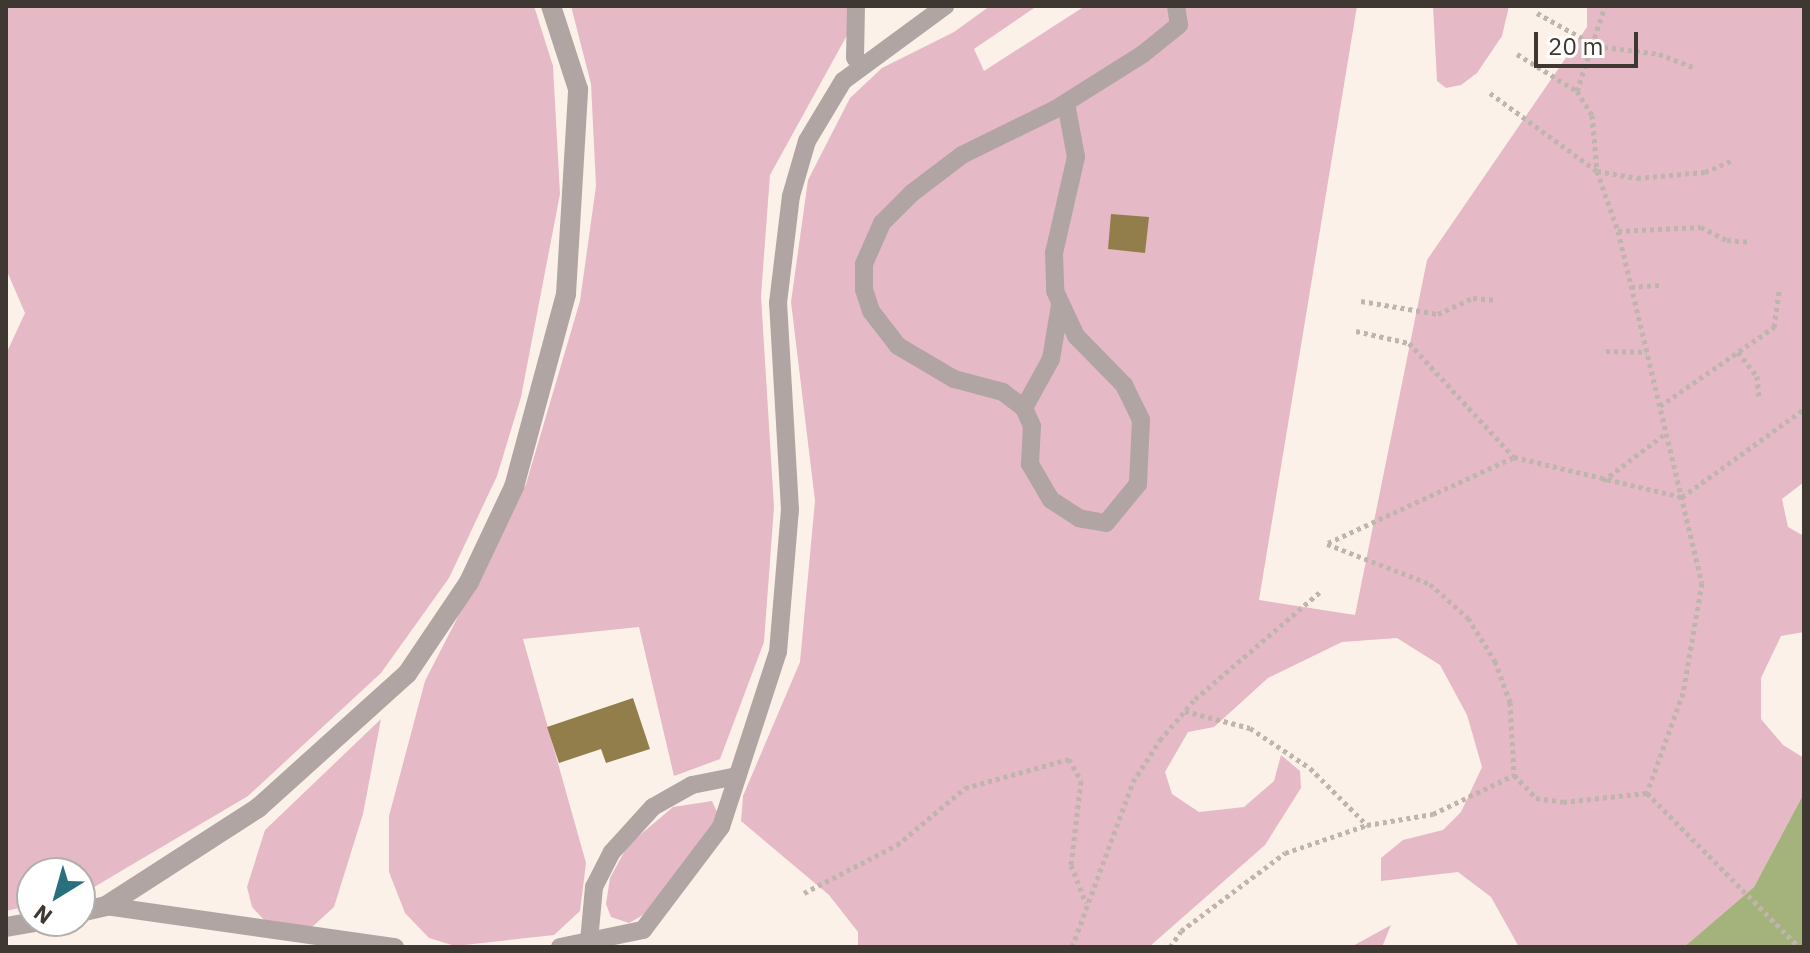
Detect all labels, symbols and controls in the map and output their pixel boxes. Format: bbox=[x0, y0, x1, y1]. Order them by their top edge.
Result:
scale bar bbox=[1538, 16, 1642, 66]
text: 20 m bbox=[1548, 30, 1603, 62]
north arrow bbox=[16, 857, 96, 937]
text: N bbox=[27, 899, 58, 931]

